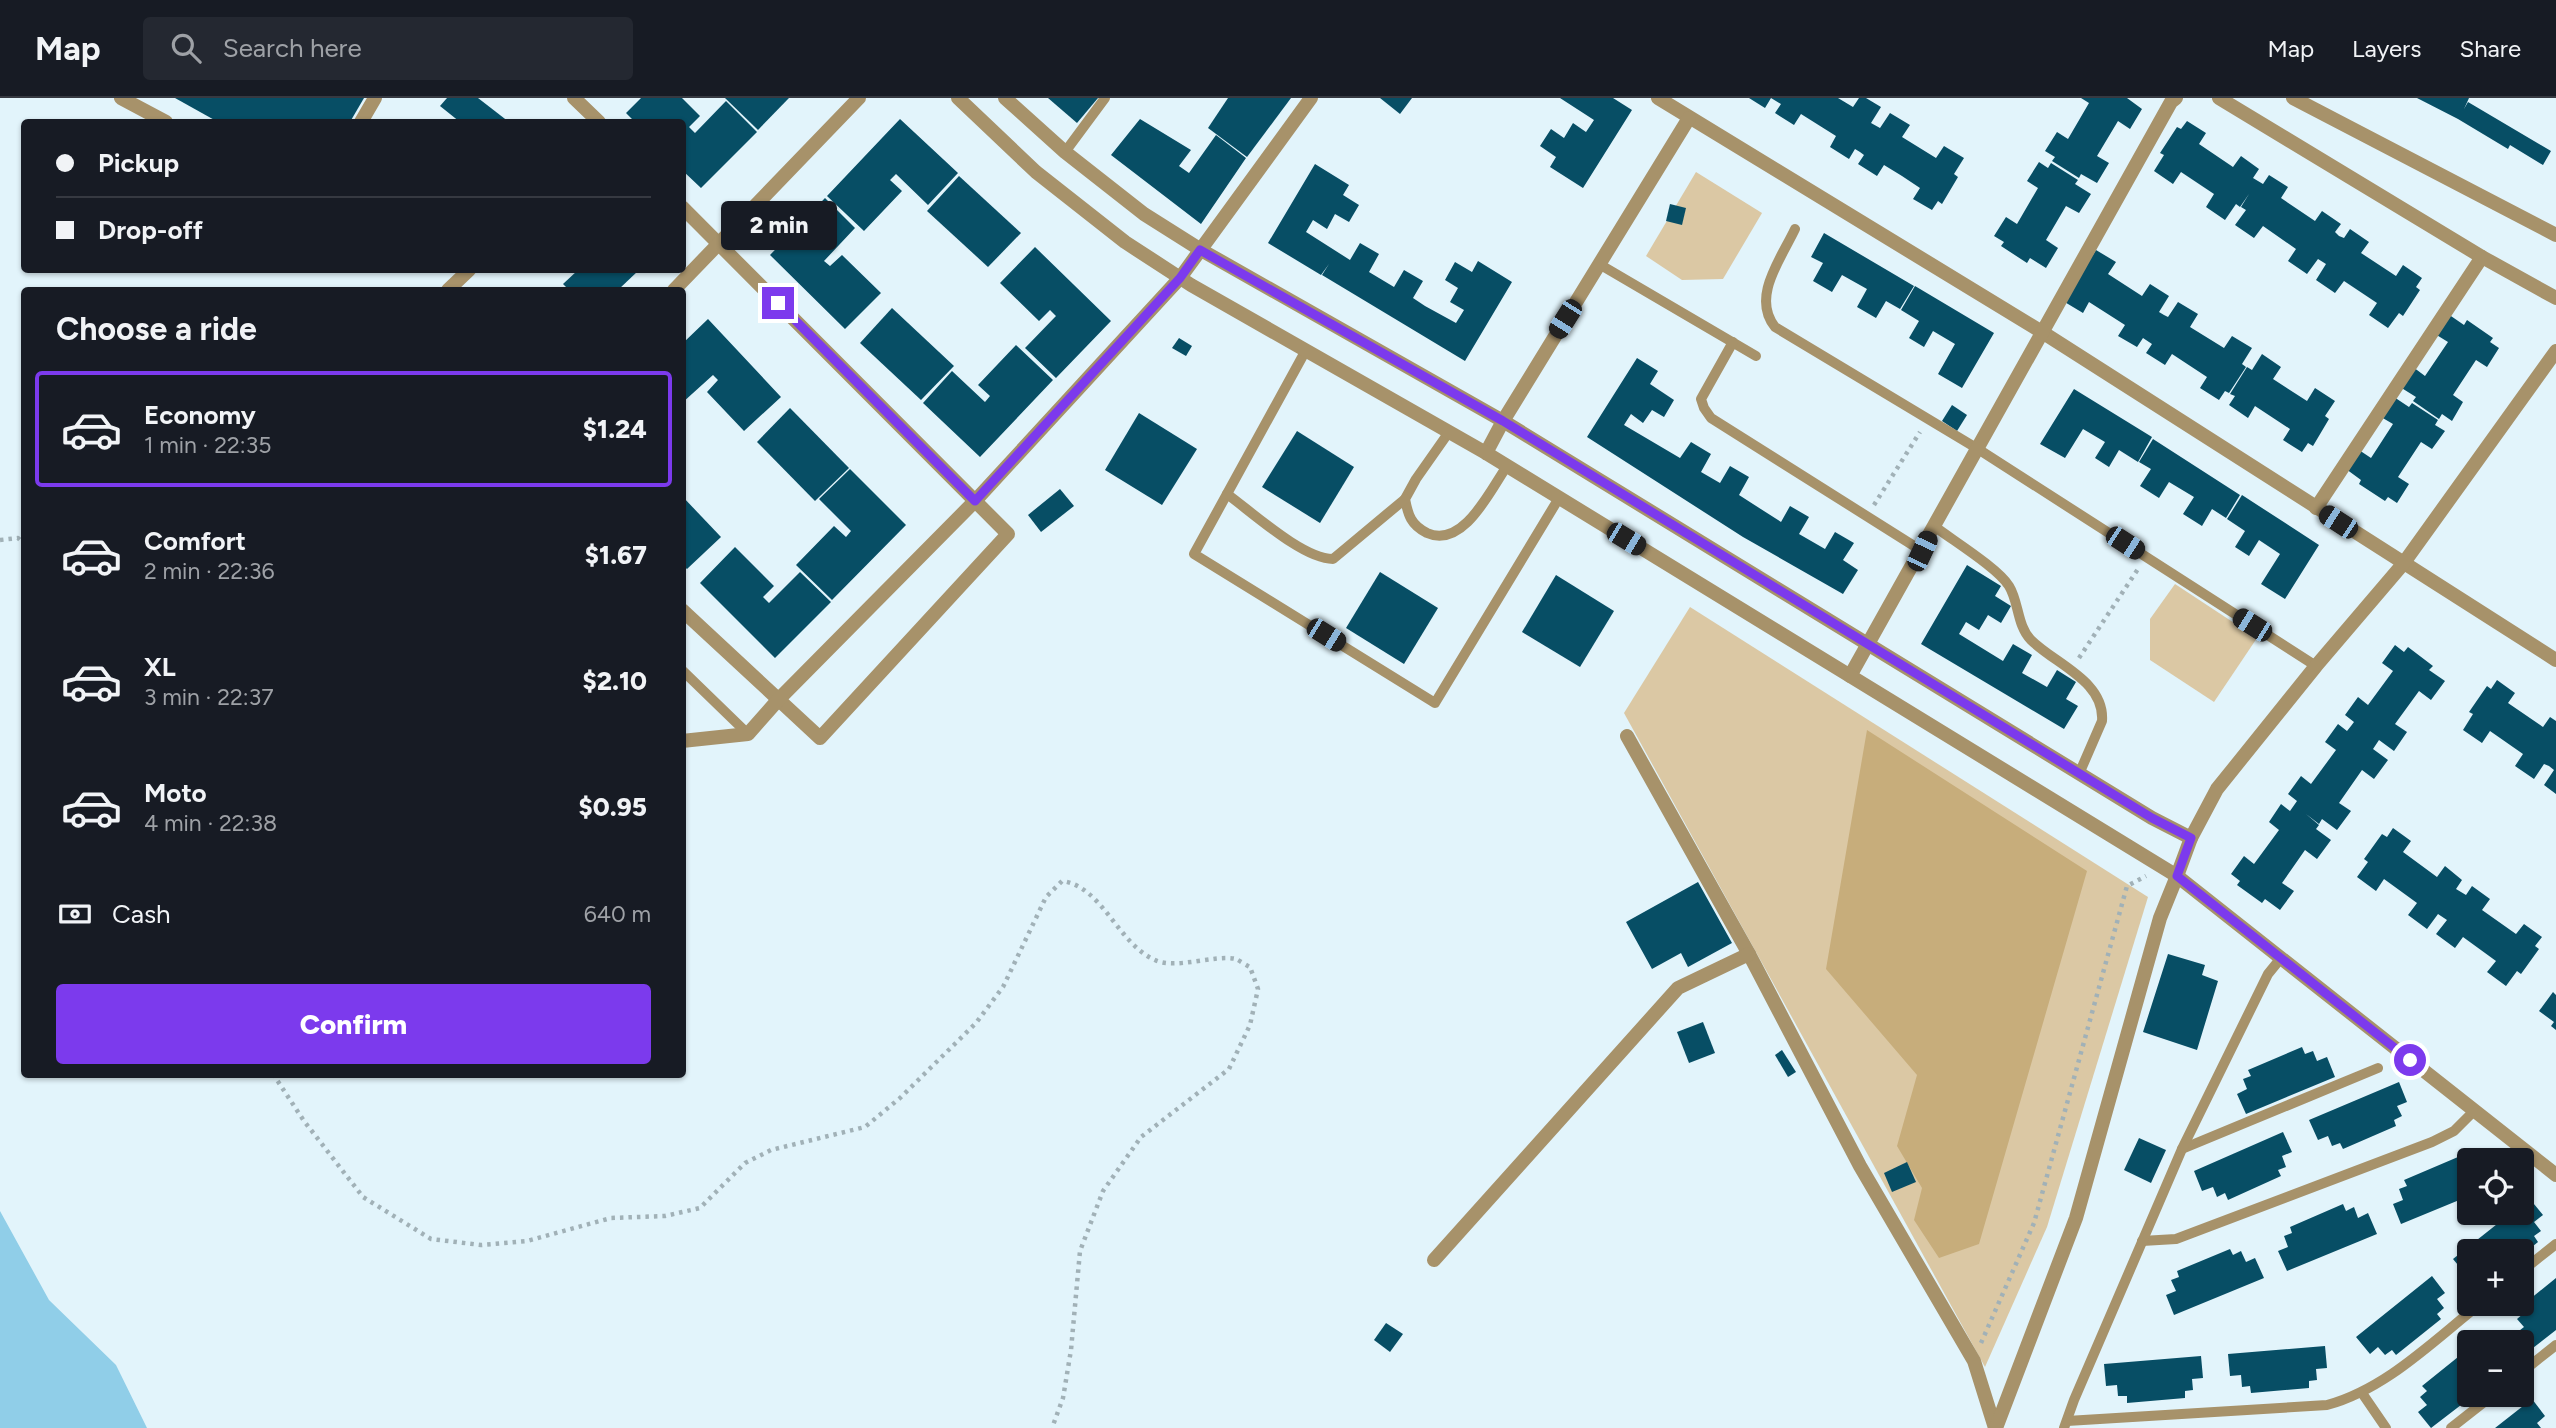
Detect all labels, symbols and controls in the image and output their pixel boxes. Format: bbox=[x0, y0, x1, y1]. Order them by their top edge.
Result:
search box bbox=[143, 17, 633, 80]
text: Map bbox=[35, 29, 101, 68]
icon: search bbox=[167, 29, 205, 67]
text: Search here bbox=[223, 32, 362, 64]
text: Map bbox=[2267, 34, 2314, 63]
text: Layers bbox=[2352, 34, 2421, 63]
text: Share bbox=[2459, 34, 2521, 63]
text: Pickup bbox=[98, 147, 179, 179]
callout: 2 min bbox=[720, 202, 836, 250]
text: 2 min bbox=[750, 211, 808, 239]
text: Drop-off bbox=[98, 214, 203, 246]
route end bbox=[762, 287, 794, 319]
car bbox=[1545, 296, 1586, 342]
text: Choose a ride bbox=[56, 310, 257, 348]
icon: car bbox=[60, 398, 123, 461]
text: Economy bbox=[144, 399, 256, 431]
text: $1.24 bbox=[583, 413, 647, 445]
text: 1 min · 22:35 bbox=[144, 431, 271, 459]
car bbox=[2315, 502, 2362, 542]
car bbox=[1603, 519, 1650, 559]
car bbox=[2102, 523, 2149, 563]
icon: car bbox=[60, 524, 123, 587]
text: Comfort bbox=[144, 525, 246, 557]
car bbox=[1904, 528, 1941, 574]
text: $1.67 bbox=[585, 539, 647, 571]
text: 2 min · 22:36 bbox=[144, 557, 275, 585]
car bbox=[2229, 605, 2276, 645]
car bbox=[1303, 615, 1350, 655]
icon: car bbox=[60, 650, 123, 713]
text: XL bbox=[144, 651, 176, 683]
text: $2.10 bbox=[582, 665, 647, 697]
text: 3 min · 22:37 bbox=[144, 683, 274, 711]
icon: car bbox=[60, 776, 123, 839]
text: Moto bbox=[144, 777, 207, 809]
text: $0.95 bbox=[578, 791, 647, 823]
text: 4 min · 22:38 bbox=[144, 809, 277, 837]
icon: cash bbox=[56, 895, 94, 933]
text: Cash bbox=[112, 898, 171, 930]
text: 640 m bbox=[584, 900, 651, 928]
button: Confirm bbox=[56, 984, 651, 1064]
route start bbox=[2394, 1044, 2426, 1076]
map controls bbox=[2457, 1148, 2534, 1407]
button: locate bbox=[2457, 1148, 2534, 1225]
button: + bbox=[2457, 1239, 2534, 1316]
button: − bbox=[2457, 1330, 2534, 1407]

